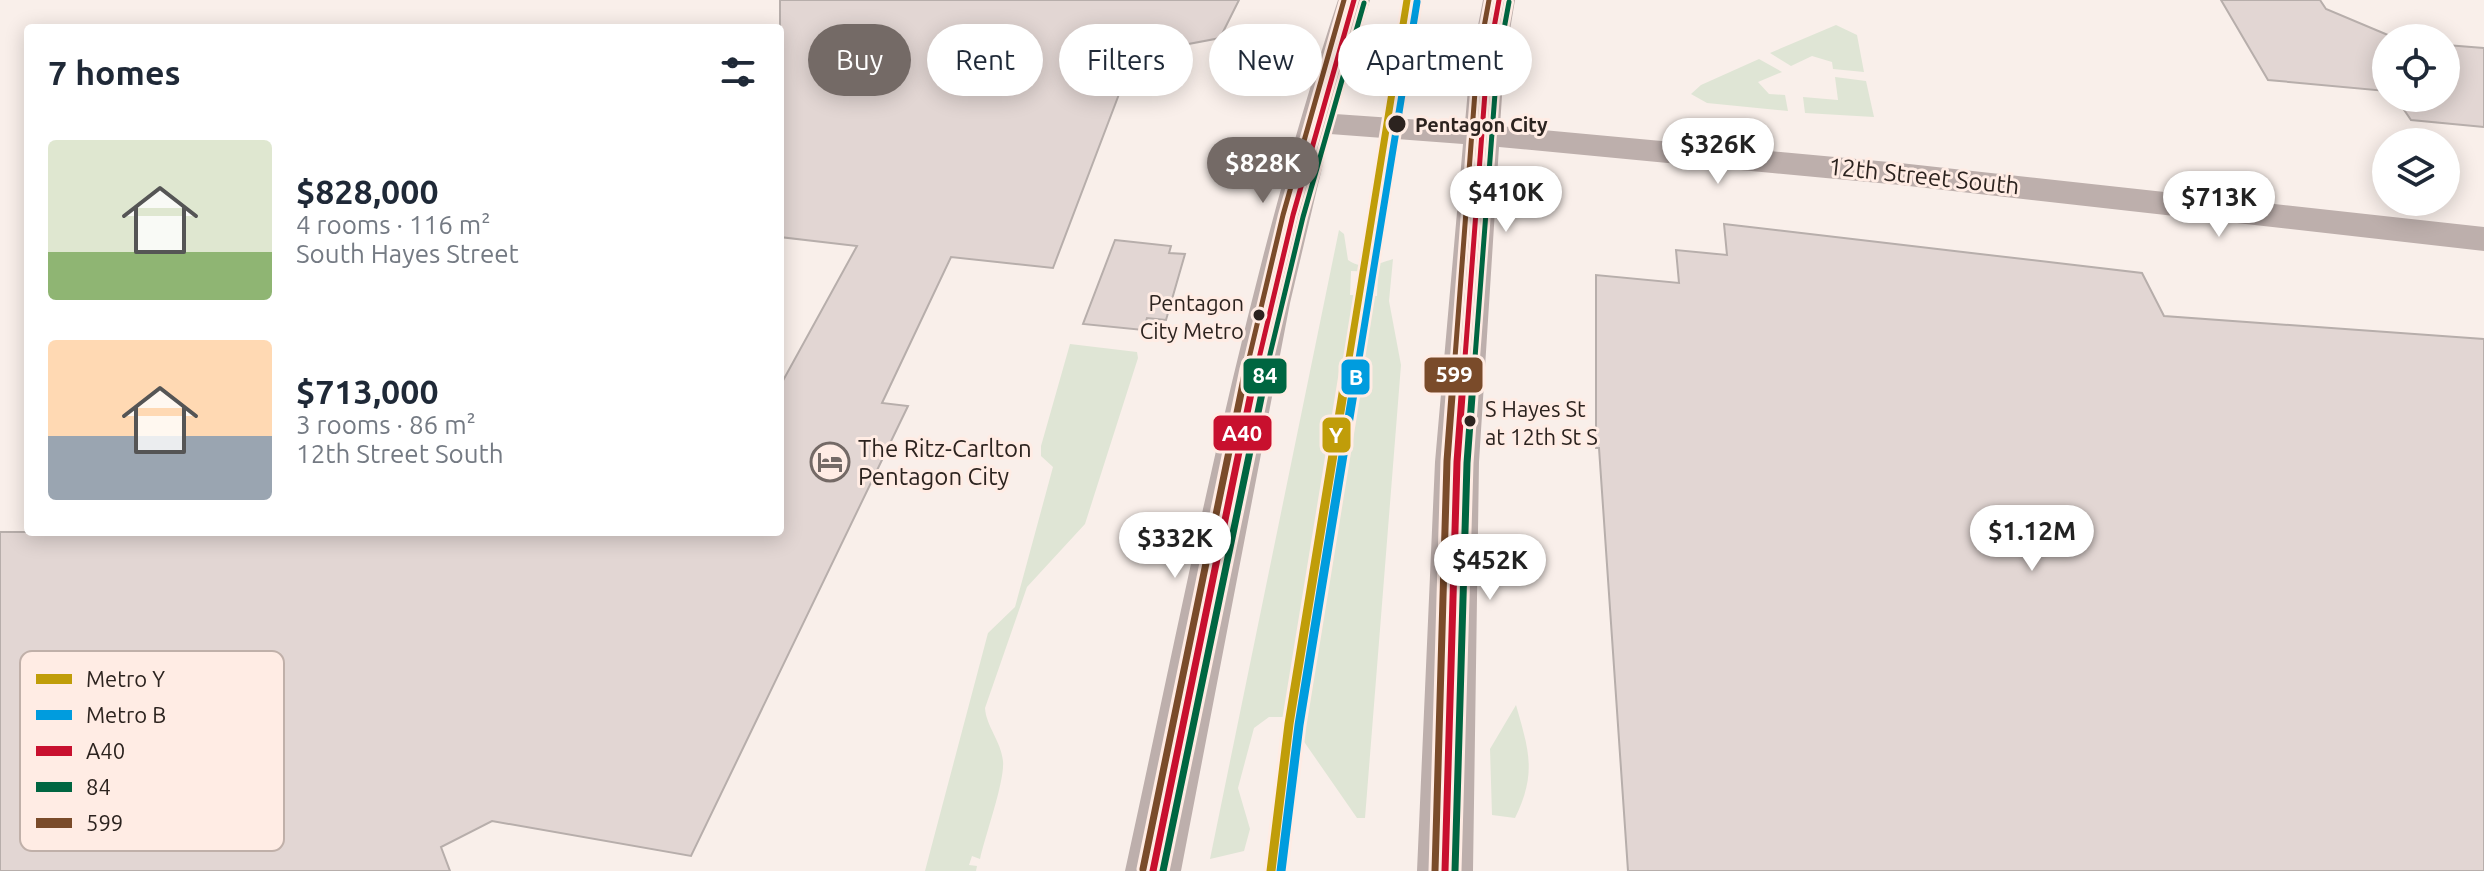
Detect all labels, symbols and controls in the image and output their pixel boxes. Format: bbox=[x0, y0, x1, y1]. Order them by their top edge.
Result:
chip: Buy bbox=[808, 24, 911, 96]
chip: Rent bbox=[927, 24, 1043, 96]
chip: Filters bbox=[1059, 24, 1193, 96]
chip: New bbox=[1209, 24, 1322, 96]
chip: Apartment bbox=[1338, 24, 1532, 96]
map controls bbox=[2372, 24, 2460, 216]
button: locate bbox=[2372, 24, 2460, 112]
icon: filters bbox=[716, 50, 760, 94]
text: 7 homes bbox=[48, 53, 181, 91]
marker: Pentagon City bbox=[1386, 113, 1408, 135]
place label: Pentagon City bbox=[1415, 113, 1548, 136]
pin: $326K bbox=[1662, 118, 1774, 186]
button: layers bbox=[2372, 128, 2460, 216]
text: $326K bbox=[1680, 129, 1756, 158]
pin: $828K bbox=[1207, 137, 1319, 205]
text: $828K bbox=[1225, 148, 1301, 177]
street label: 12th Street South bbox=[1827, 153, 2021, 199]
pin: $410K bbox=[1450, 166, 1562, 234]
pin: $713K bbox=[2163, 171, 2275, 239]
icon: home bbox=[112, 172, 208, 268]
text: $828,000 bbox=[296, 172, 439, 210]
text: $410K bbox=[1468, 177, 1544, 206]
text: $713K bbox=[2181, 182, 2257, 211]
text: 4 rooms · 116 m² bbox=[296, 210, 491, 239]
text: South Hayes Street bbox=[296, 239, 519, 268]
place label: Pentagon City Metro bbox=[1140, 290, 1244, 343]
marker: Pentagon City Metro bbox=[1251, 307, 1267, 323]
line badge: 599 bbox=[1423, 356, 1484, 394]
line badge: 84 bbox=[1242, 357, 1288, 395]
line badge: B bbox=[1340, 358, 1371, 396]
text: 599 bbox=[1435, 361, 1473, 386]
text: 84 bbox=[1253, 362, 1277, 387]
text: B bbox=[1349, 364, 1363, 389]
icon: home bbox=[112, 372, 208, 468]
text: $713,000 bbox=[296, 372, 439, 410]
place label: S Hayes St at 12th St S bbox=[1485, 396, 1598, 449]
text: 3 rooms · 86 m² bbox=[296, 410, 476, 439]
marker: S Hayes St at 12th St S bbox=[1462, 413, 1478, 429]
line badge: A40 bbox=[1212, 414, 1273, 452]
line badge: Y bbox=[1321, 416, 1352, 454]
text: A40 bbox=[1222, 420, 1262, 445]
text: Y bbox=[1329, 422, 1343, 447]
place label: The Ritz-Carlton Pentagon City bbox=[858, 435, 1032, 490]
text: 12th Street South bbox=[296, 439, 504, 468]
hotel icon: The Ritz-Carlton Pentagon City bbox=[809, 441, 851, 483]
pin: $1.12M bbox=[1967, 505, 2097, 573]
pin: $332K bbox=[1119, 512, 1231, 580]
text: $1.12M bbox=[1988, 516, 2076, 545]
text: $332K bbox=[1137, 523, 1213, 552]
pin: $452K bbox=[1434, 534, 1546, 602]
text: $452K bbox=[1452, 545, 1528, 574]
legend bbox=[20, 651, 284, 851]
text: Metro Y bbox=[86, 666, 165, 691]
text: Metro B bbox=[86, 702, 166, 727]
text: A40 bbox=[86, 738, 125, 763]
text: 84 bbox=[86, 774, 111, 799]
text: 599 bbox=[86, 810, 123, 835]

